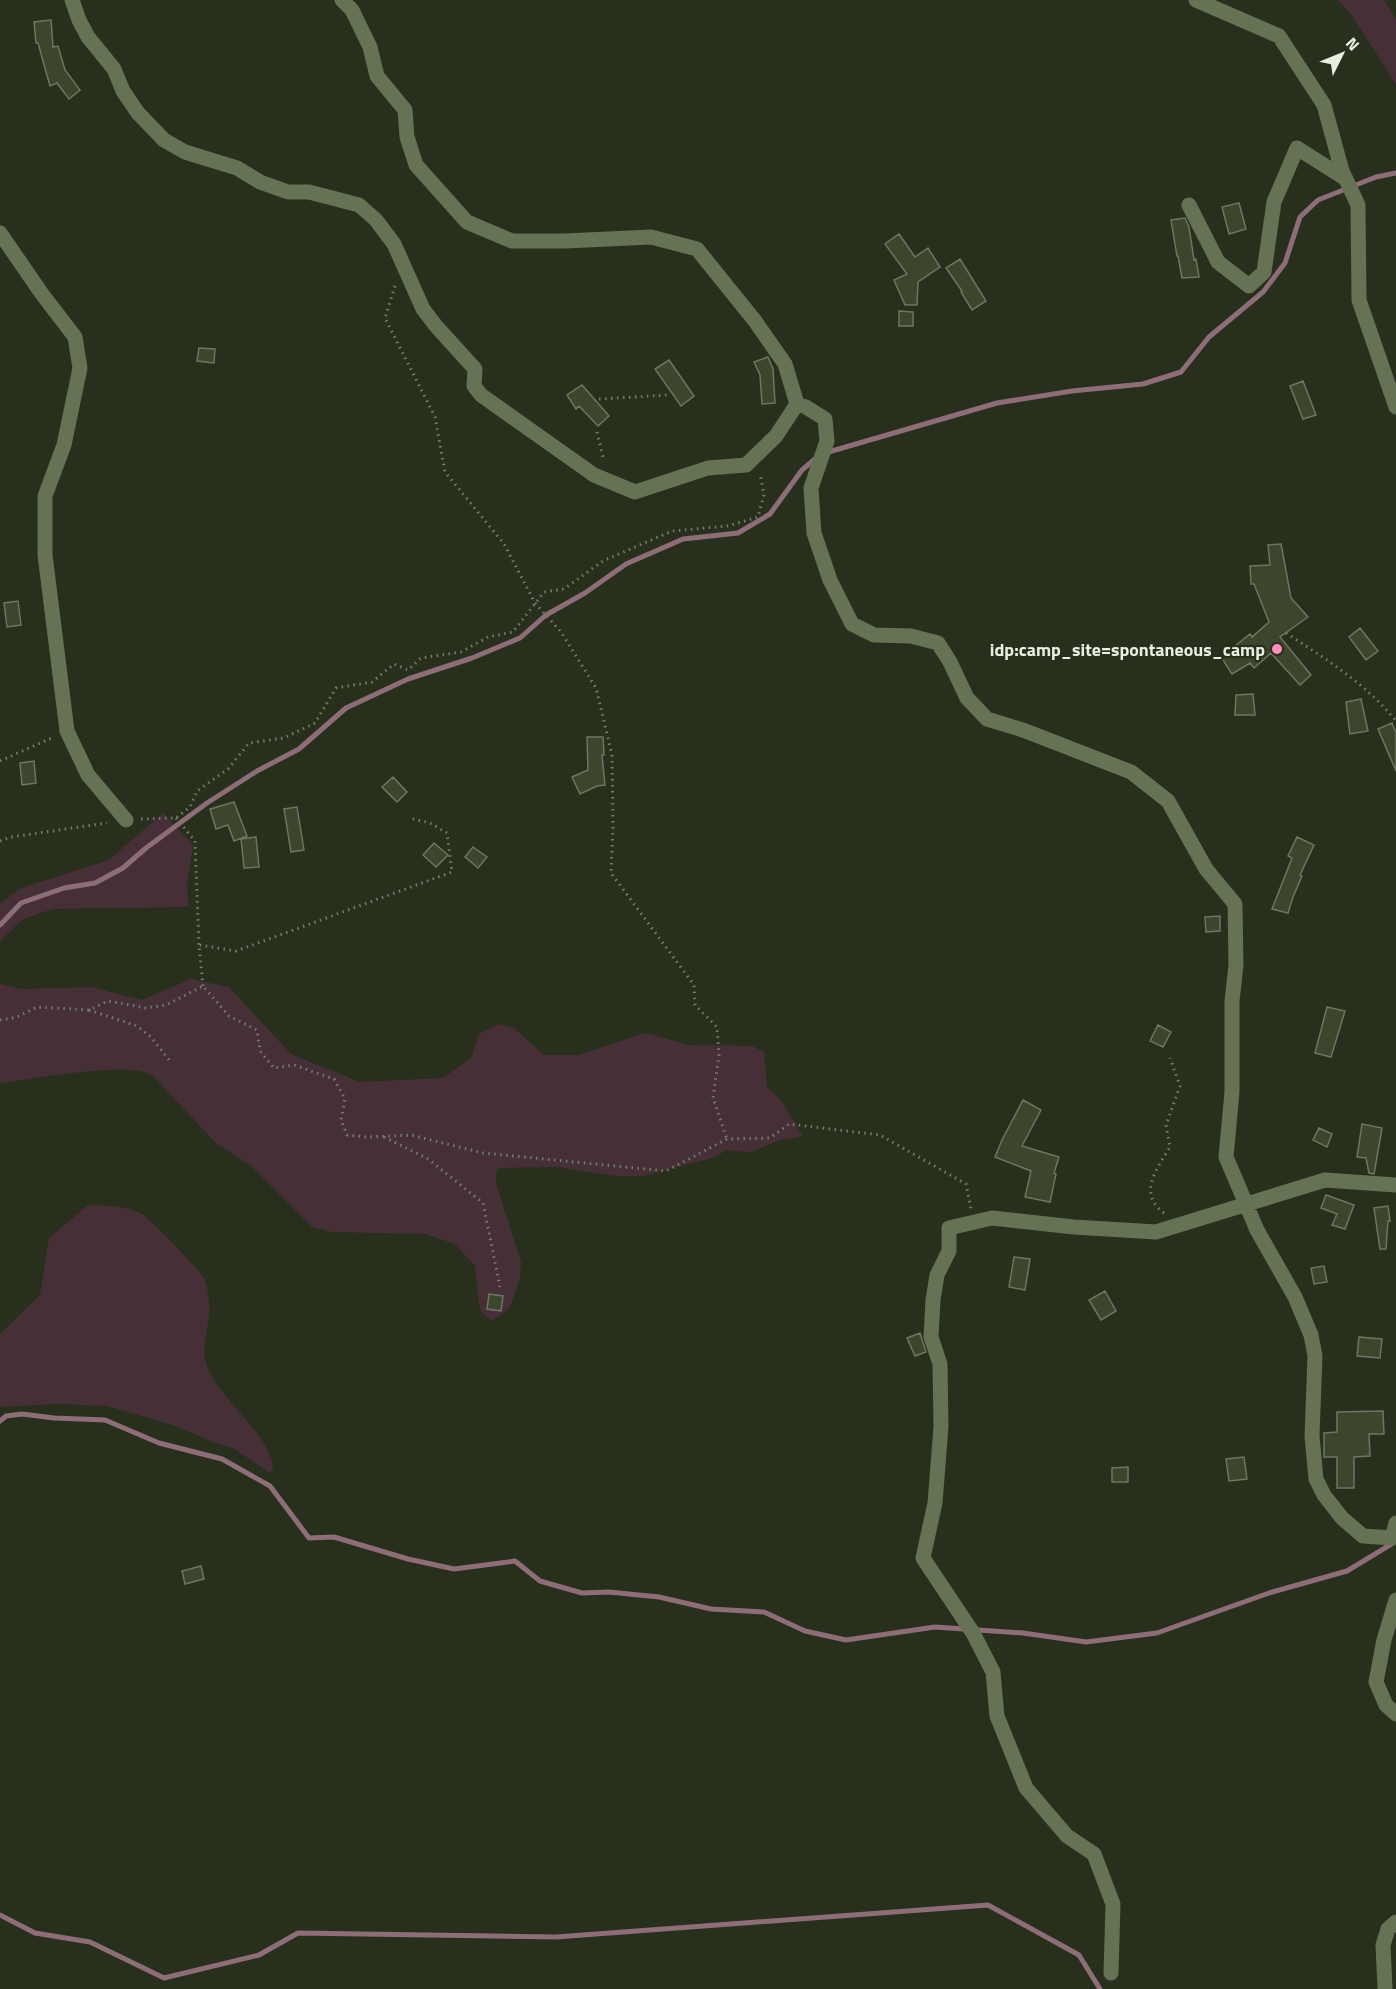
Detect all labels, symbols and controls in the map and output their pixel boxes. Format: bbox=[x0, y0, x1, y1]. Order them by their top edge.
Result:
north arrow bbox=[1312, 24, 1372, 84]
text: N bbox=[1340, 32, 1366, 56]
place label: idp:camp_site=spontaneous_camp bbox=[990, 636, 1265, 663]
marker: idp:camp_site=spontaneous_camp bbox=[1270, 642, 1284, 656]

